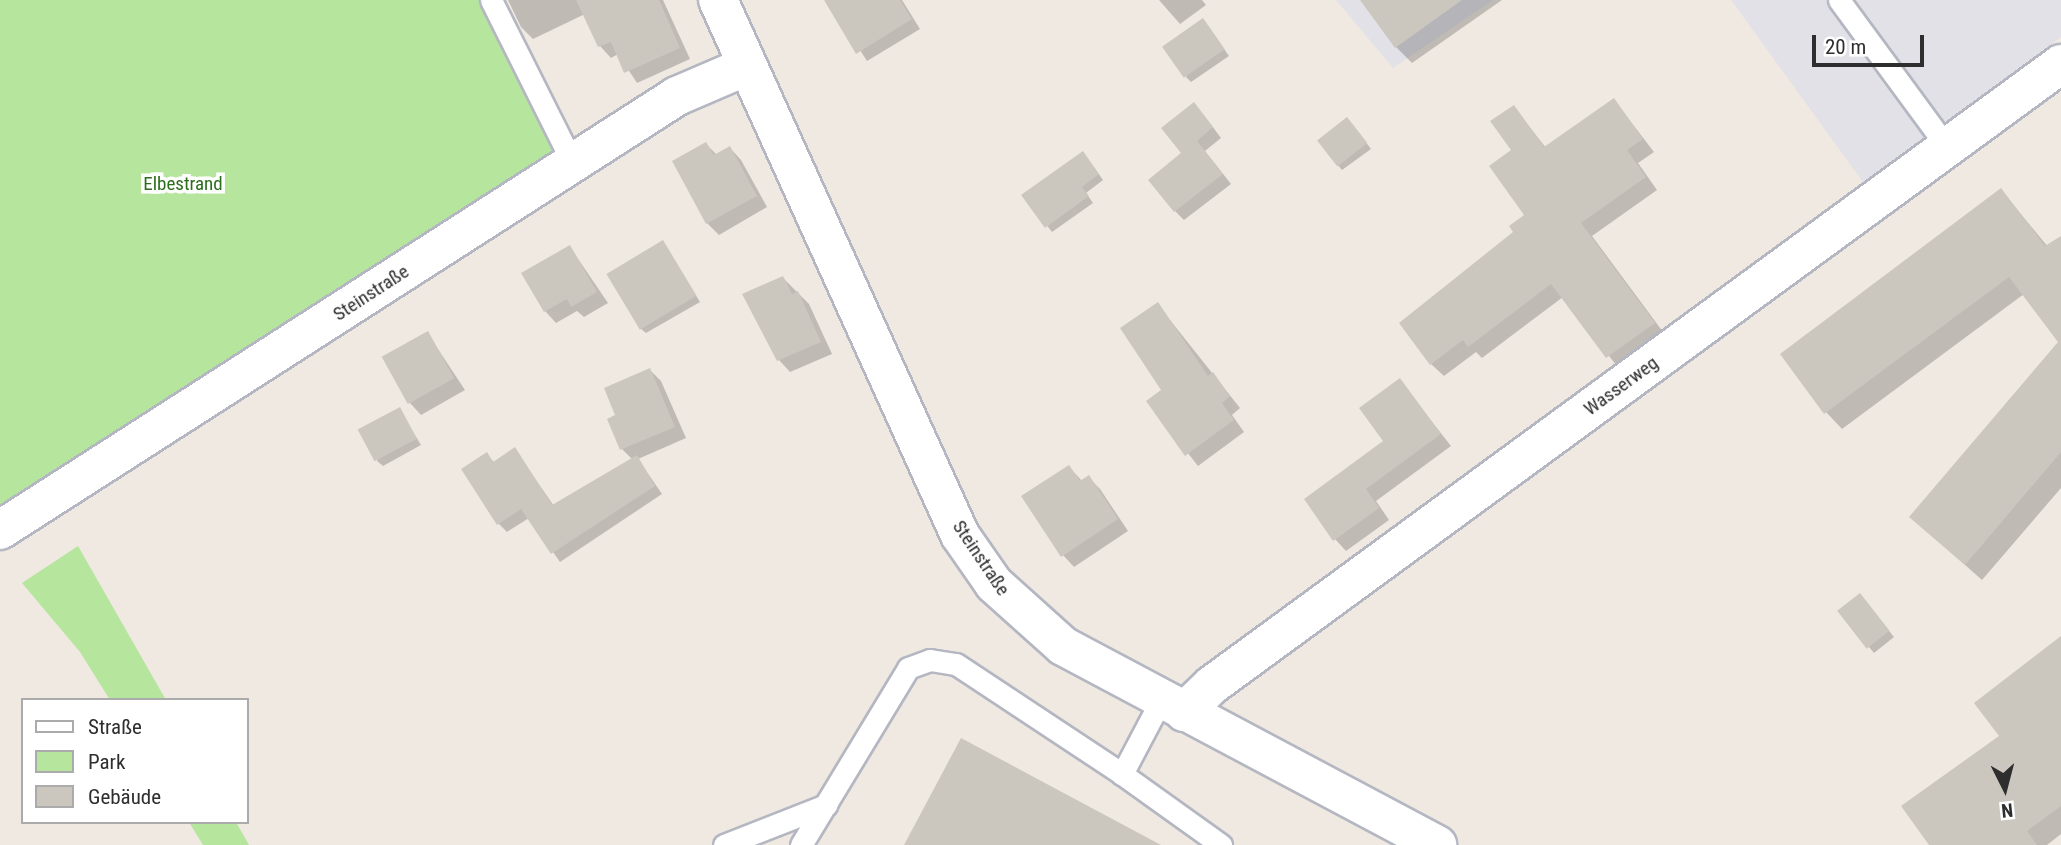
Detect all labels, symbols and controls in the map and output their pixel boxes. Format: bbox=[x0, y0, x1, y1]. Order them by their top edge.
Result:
scale bar bbox=[1816, 21, 1928, 65]
text: 20 m bbox=[1825, 35, 1866, 59]
park label: Elbestrand bbox=[143, 173, 223, 195]
street label: Steinstraße bbox=[329, 260, 413, 326]
street label: Wasserweg bbox=[1579, 351, 1663, 421]
street label: Steinstraße bbox=[948, 516, 1014, 600]
legend bbox=[21, 698, 248, 824]
text: Straße bbox=[88, 715, 142, 739]
text: Park bbox=[88, 750, 125, 774]
north arrow bbox=[1970, 754, 2040, 824]
text: Gebäude bbox=[88, 785, 161, 809]
text: N bbox=[2000, 798, 2014, 822]

